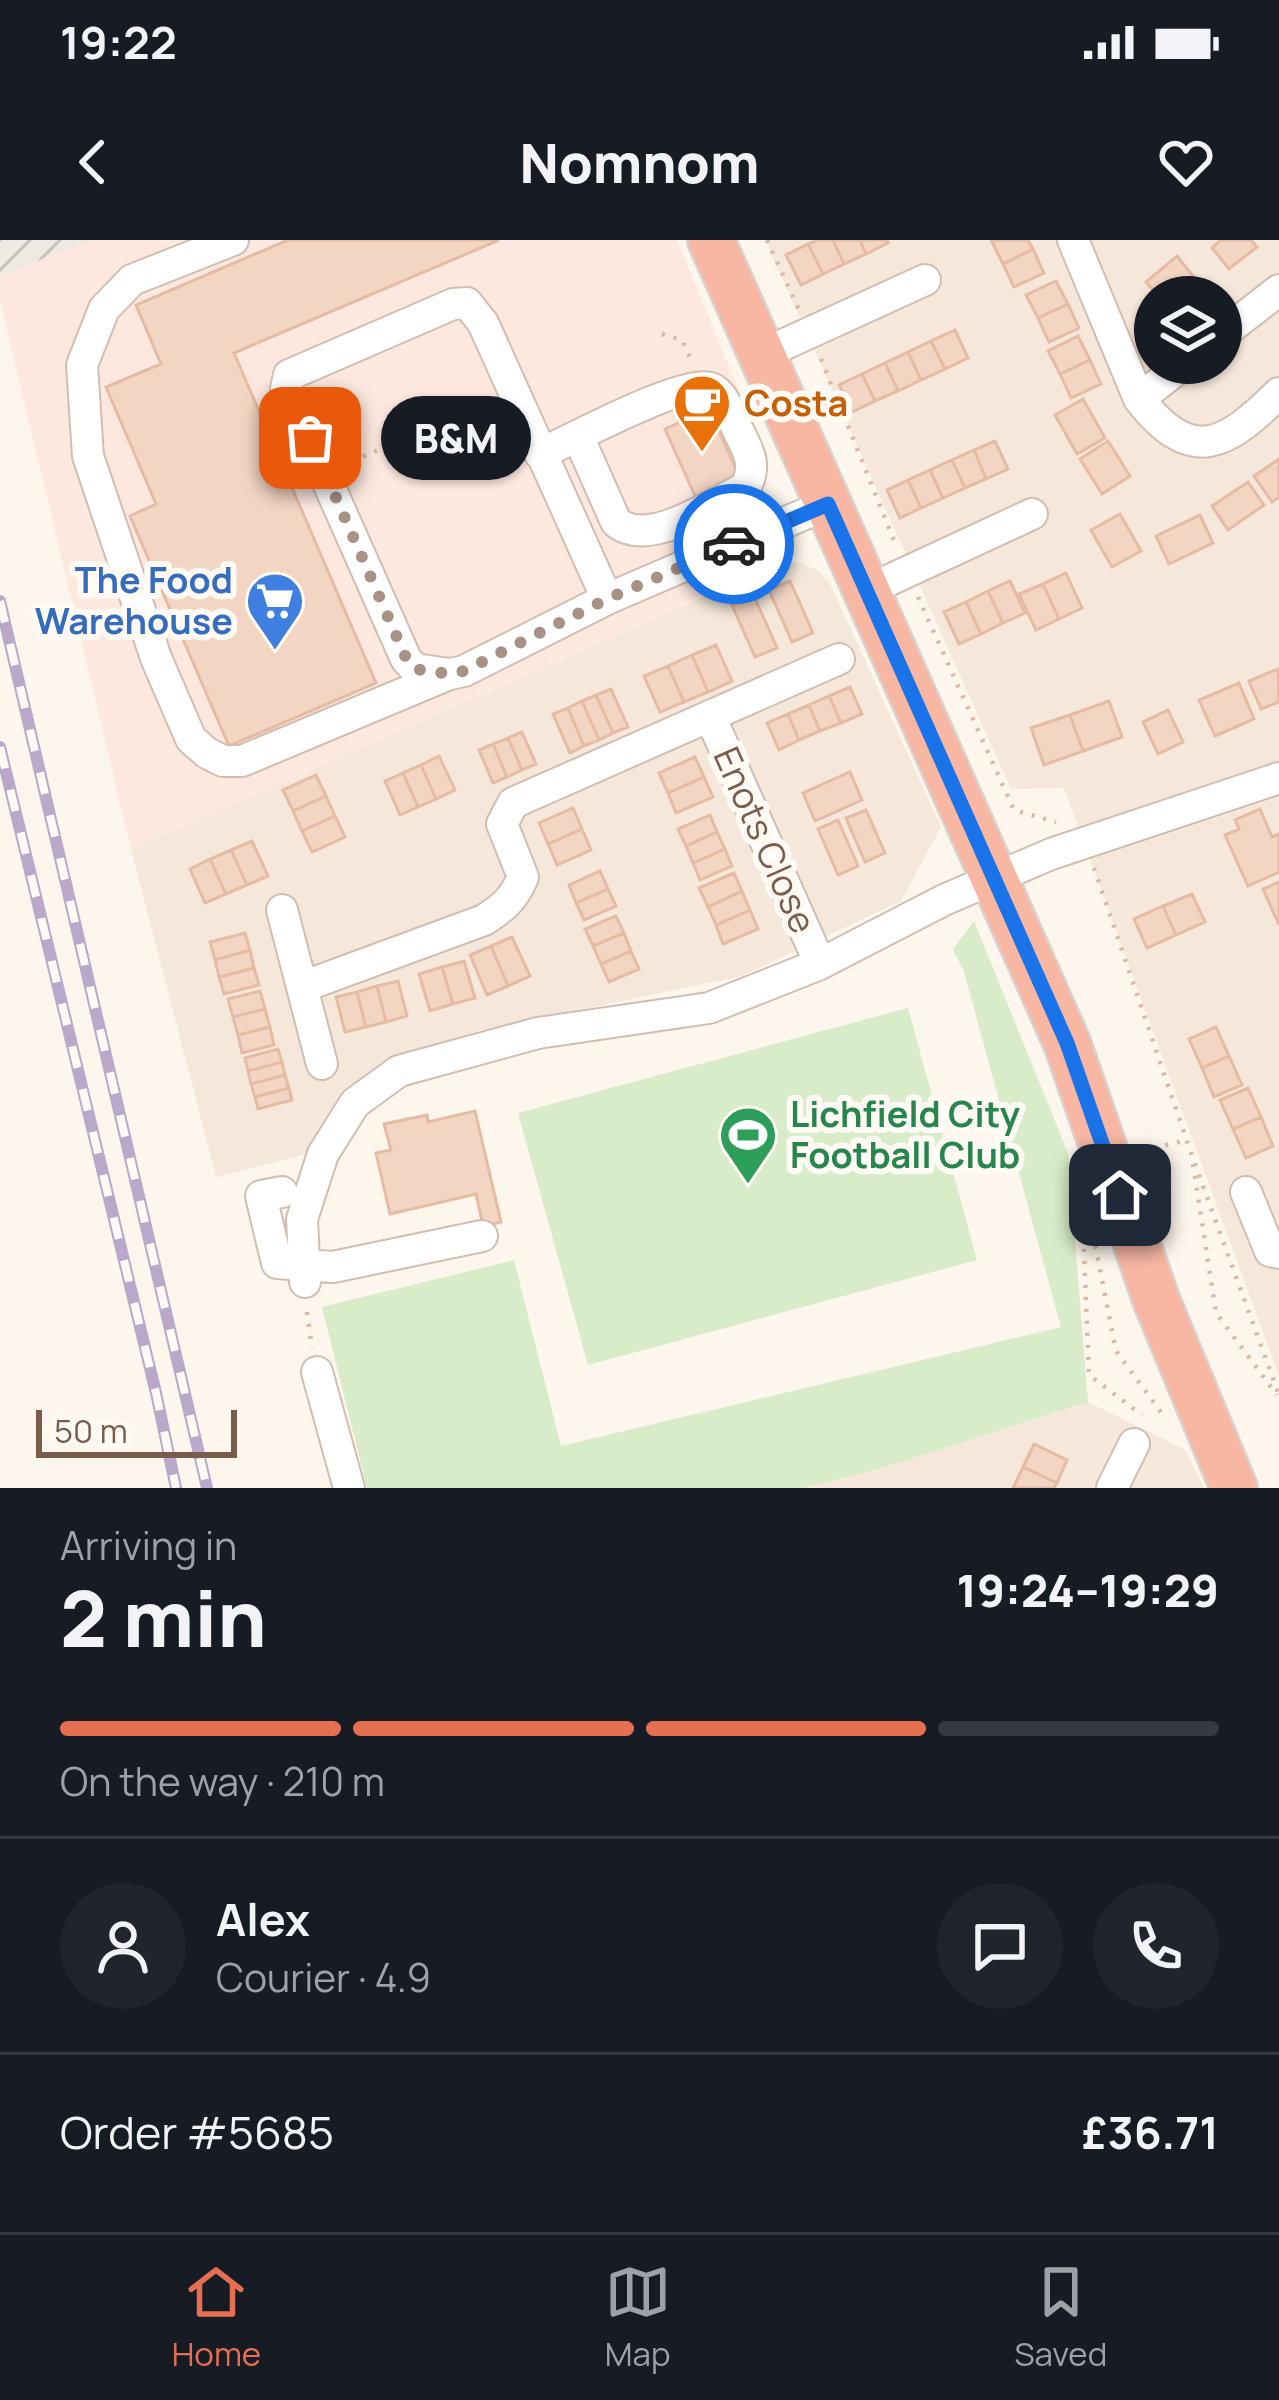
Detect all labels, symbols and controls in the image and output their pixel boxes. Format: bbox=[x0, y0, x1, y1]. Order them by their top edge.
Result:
text: 19:22 bbox=[60, 11, 177, 73]
text: Nomnom bbox=[520, 125, 759, 199]
icon: back bbox=[60, 129, 126, 195]
icon: heart bbox=[1153, 129, 1219, 195]
map controls bbox=[1134, 276, 1242, 384]
button: layers bbox=[1134, 276, 1242, 384]
cafe icon: Costa bbox=[671, 372, 733, 454]
place label: Costa bbox=[744, 378, 848, 427]
pin bbox=[259, 387, 361, 489]
callout: B&M bbox=[382, 396, 532, 480]
icon: bag bbox=[277, 405, 343, 471]
text: B&M bbox=[414, 411, 498, 465]
courier bbox=[674, 484, 794, 604]
icon: car bbox=[701, 511, 767, 577]
place label: The Food Warehouse bbox=[35, 555, 233, 645]
supermarket icon: The Food Warehouse bbox=[244, 570, 306, 652]
street label: Enots Close bbox=[703, 739, 828, 941]
place label: Lichfield City Football Club bbox=[790, 1089, 1020, 1179]
sports icon: Lichfield City Football Club bbox=[717, 1104, 779, 1186]
pin bbox=[1069, 1144, 1171, 1246]
icon: home bbox=[1087, 1162, 1153, 1228]
scale bar bbox=[36, 1404, 237, 1457]
text: 50 m bbox=[54, 1408, 128, 1453]
text: Arriving in bbox=[60, 1518, 237, 1572]
text: 19:24–19:29 bbox=[957, 1559, 1219, 1621]
text: 2 min bbox=[60, 1564, 267, 1670]
text: On the way · 210 m bbox=[60, 1754, 385, 1808]
button: person bbox=[60, 1883, 186, 2009]
button: chat bbox=[937, 1883, 1063, 2009]
button: phone bbox=[1093, 1883, 1219, 2009]
text: Alex bbox=[216, 1888, 310, 1950]
text: Courier · 4.9 bbox=[216, 1950, 431, 2004]
text: Order #5685 bbox=[60, 2101, 334, 2163]
text: £36.71 bbox=[1082, 2101, 1219, 2163]
tab: Home bbox=[172, 2259, 261, 2376]
tab: Map bbox=[605, 2259, 671, 2376]
tab: Saved bbox=[1014, 2259, 1107, 2376]

